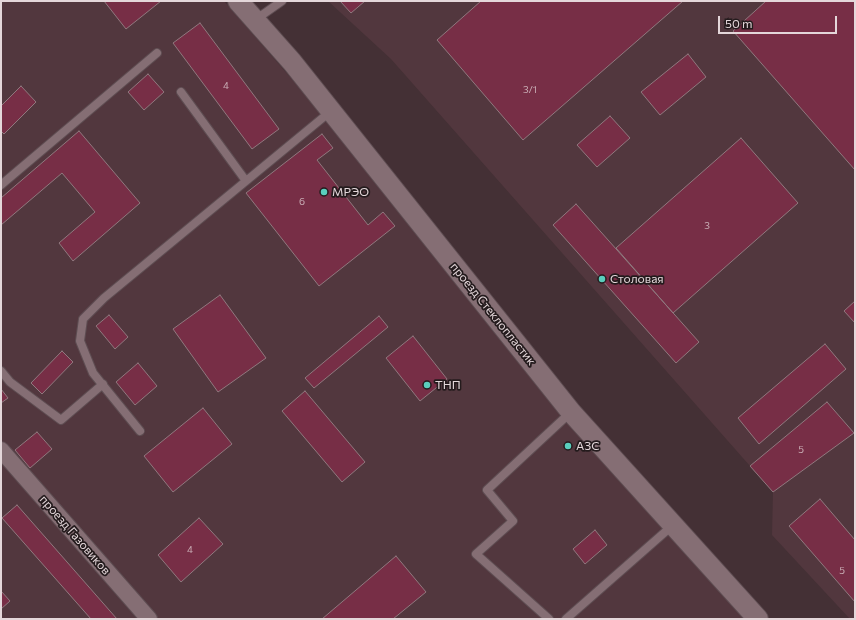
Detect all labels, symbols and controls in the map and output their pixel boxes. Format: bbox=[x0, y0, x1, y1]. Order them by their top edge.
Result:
scale bar bbox=[720, 8, 839, 34]
text: 50 m bbox=[725, 16, 753, 30]
house number: 4 bbox=[223, 80, 229, 92]
house number: 3/1 bbox=[523, 84, 537, 96]
place label: МРЭО bbox=[332, 185, 369, 199]
marker: МРЭО bbox=[319, 187, 329, 197]
house number: 6 bbox=[299, 196, 305, 208]
house number: 3 bbox=[704, 220, 710, 232]
street label: проезд Стеклопластик bbox=[447, 260, 539, 368]
place label: Столовая bbox=[610, 272, 664, 286]
marker: Столовая bbox=[597, 274, 607, 284]
place label: ТНП bbox=[435, 378, 461, 392]
marker: ТНП bbox=[422, 380, 432, 390]
place label: АЗС bbox=[576, 439, 599, 453]
marker: АЗС bbox=[563, 441, 573, 451]
house number: 5 bbox=[798, 444, 804, 456]
street label: проезд Газовиков bbox=[37, 492, 113, 578]
house number: 4 bbox=[187, 544, 193, 556]
house number: 5 bbox=[839, 565, 845, 577]

